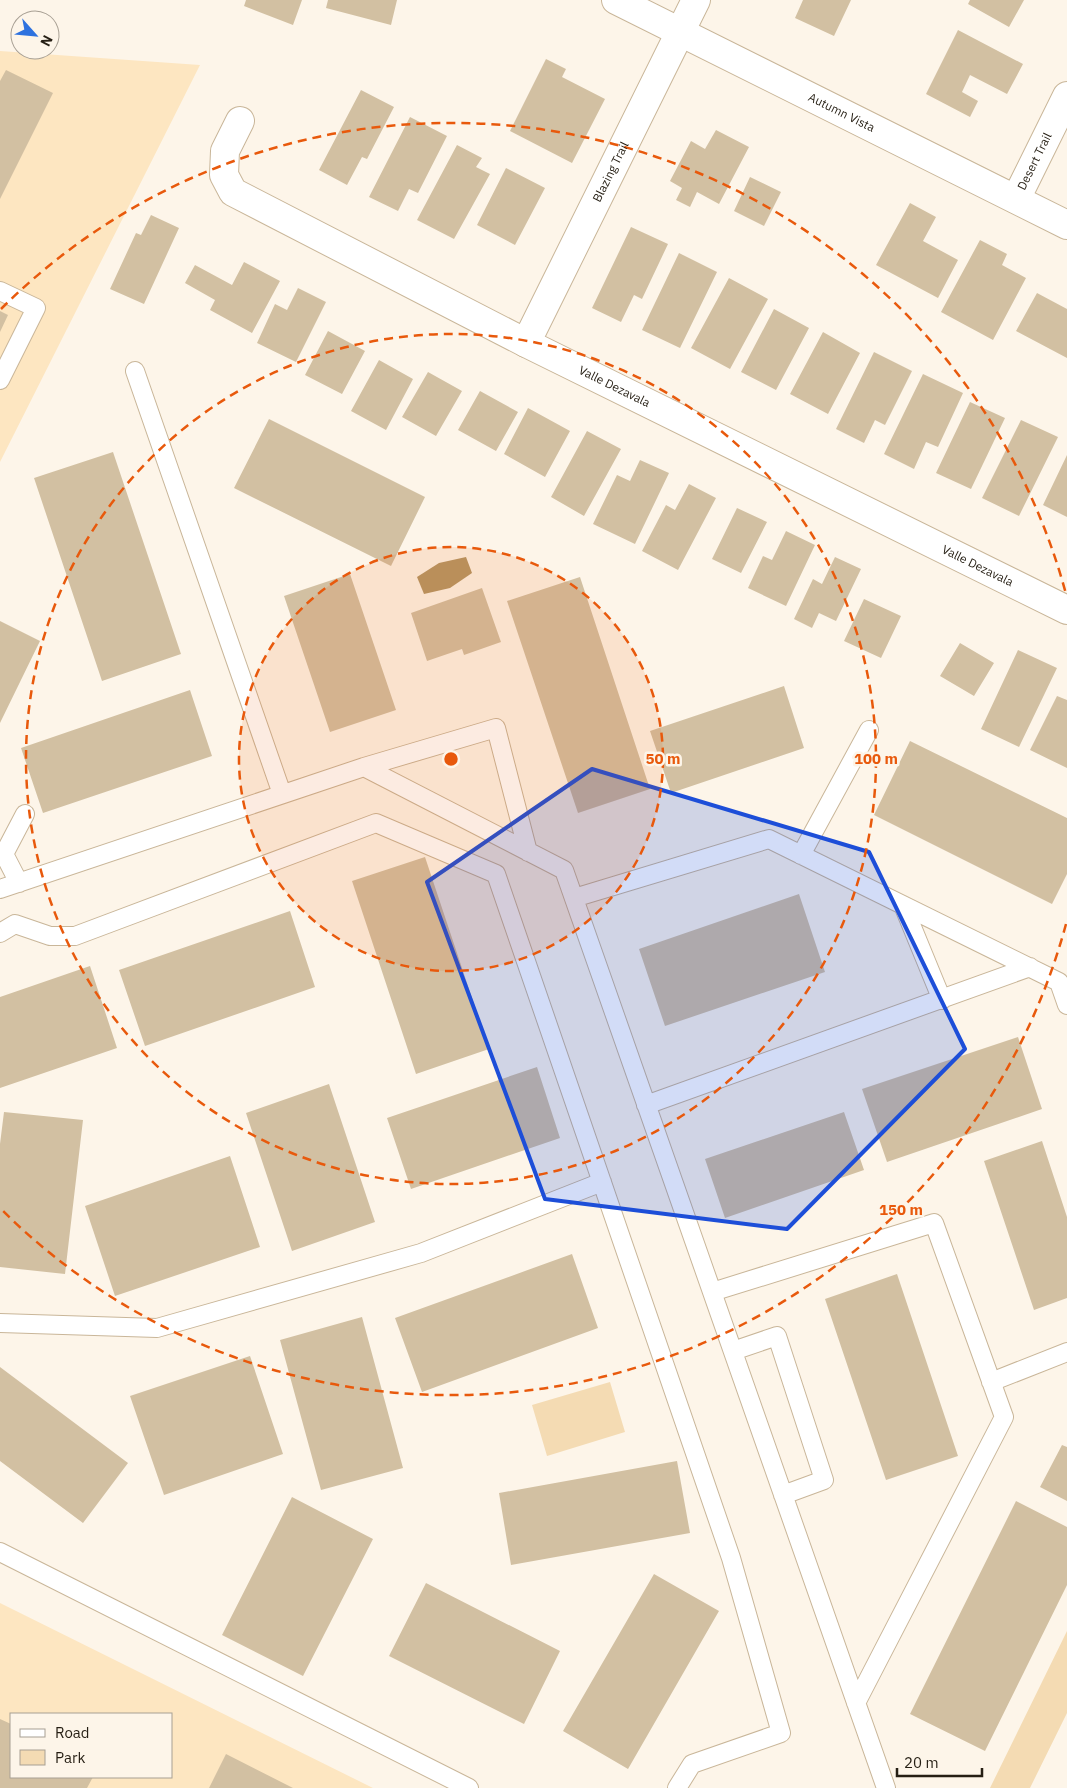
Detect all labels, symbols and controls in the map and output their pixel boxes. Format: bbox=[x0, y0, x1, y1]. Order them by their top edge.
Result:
north arrow bbox=[10, 10, 60, 60]
text: N bbox=[36, 32, 57, 50]
street label: Autumn Vista bbox=[806, 89, 878, 135]
street label: Desert Trail bbox=[1014, 130, 1055, 192]
street label: Blazing Trail bbox=[589, 139, 632, 204]
street label: Valle Dezavala bbox=[576, 362, 653, 410]
street label: Valle Dezavala bbox=[940, 542, 1016, 590]
text: 50 m bbox=[646, 749, 680, 768]
text: 100 m bbox=[854, 749, 898, 768]
centre of rings bbox=[442, 750, 460, 768]
text: 150 m bbox=[879, 1200, 923, 1219]
legend bbox=[10, 1713, 172, 1778]
text: Road bbox=[55, 1723, 90, 1742]
scale bar bbox=[897, 1746, 982, 1778]
text: Park bbox=[55, 1748, 85, 1767]
text: 20 m bbox=[904, 1753, 939, 1772]

